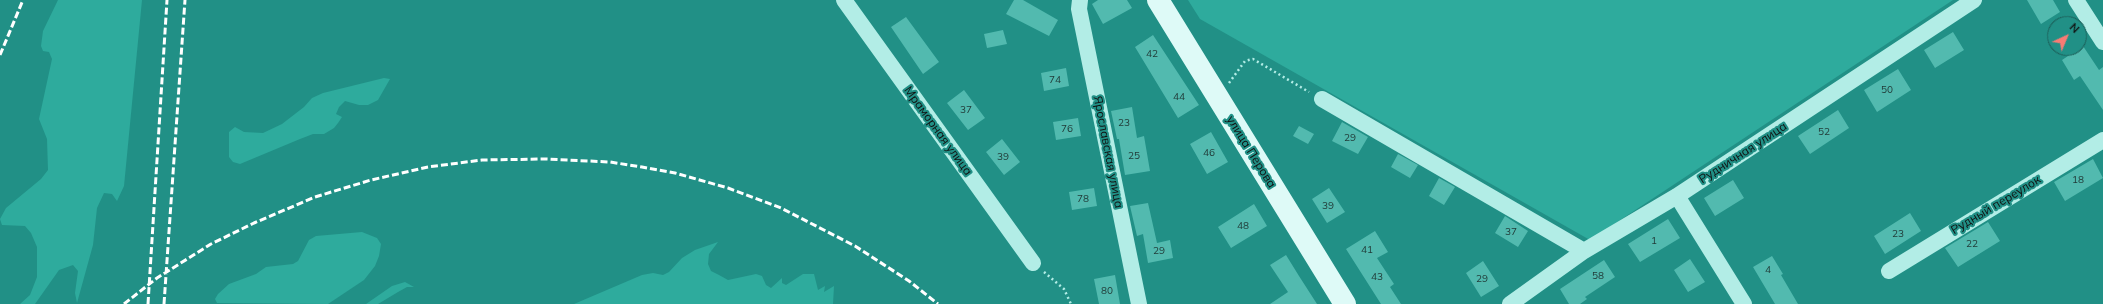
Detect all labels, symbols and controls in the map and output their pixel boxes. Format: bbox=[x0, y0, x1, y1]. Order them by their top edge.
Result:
north arrow bbox=[2047, 16, 2087, 56]
text: N bbox=[2067, 20, 2082, 36]
house number: 42 bbox=[1146, 48, 1158, 60]
house number: 74 bbox=[1049, 74, 1061, 86]
street label: Мраморная улица bbox=[901, 84, 975, 178]
house number: 50 bbox=[1881, 84, 1893, 96]
house number: 44 bbox=[1173, 91, 1185, 103]
street label: Ярославская улица bbox=[1090, 95, 1126, 209]
house number: 37 bbox=[960, 104, 972, 116]
street label: улица Перова bbox=[1223, 113, 1279, 191]
house number: 23 bbox=[1118, 117, 1130, 129]
street label: Рудничная улица bbox=[1696, 119, 1790, 187]
house number: 76 bbox=[1061, 123, 1073, 135]
house number: 52 bbox=[1818, 126, 1830, 138]
house number: 29 bbox=[1344, 132, 1356, 144]
house number: 46 bbox=[1203, 147, 1215, 159]
house number: 25 bbox=[1128, 150, 1140, 162]
house number: 39 bbox=[997, 151, 1009, 163]
street label: Рудный переулок bbox=[1949, 173, 2043, 237]
house number: 18 bbox=[2072, 174, 2084, 186]
house number: 78 bbox=[1077, 193, 1089, 205]
house number: 39 bbox=[1322, 200, 1334, 212]
house number: 48 bbox=[1237, 220, 1249, 232]
house number: 37 bbox=[1505, 226, 1517, 238]
house number: 23 bbox=[1892, 228, 1904, 240]
house number: 1 bbox=[1651, 235, 1657, 247]
house number: 22 bbox=[1966, 238, 1978, 250]
house number: 41 bbox=[1361, 244, 1373, 256]
house number: 29 bbox=[1153, 245, 1165, 257]
house number: 4 bbox=[1765, 264, 1771, 276]
house number: 58 bbox=[1592, 270, 1604, 282]
house number: 43 bbox=[1371, 271, 1383, 283]
house number: 29 bbox=[1476, 273, 1488, 285]
house number: 80 bbox=[1101, 285, 1113, 297]

